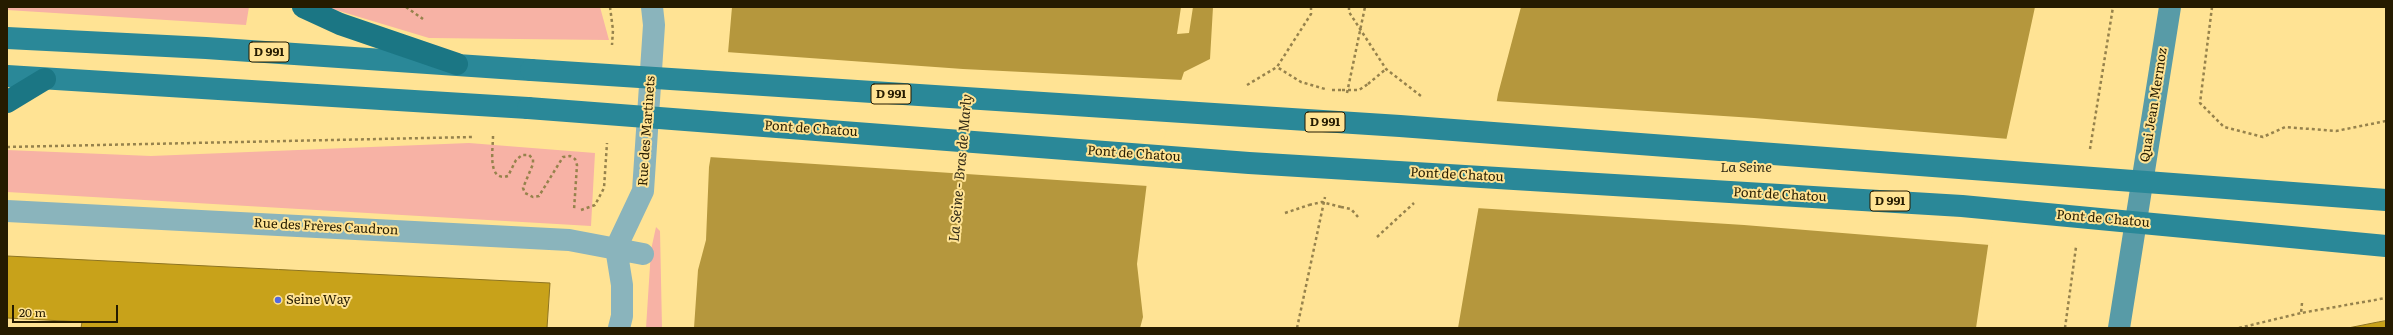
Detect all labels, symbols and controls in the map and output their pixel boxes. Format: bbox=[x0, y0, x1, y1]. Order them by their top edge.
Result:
road number: D 991 bbox=[249, 42, 289, 62]
street label: Quai Jean Mermoz bbox=[2137, 47, 2171, 163]
street label: Rue des Martinets bbox=[635, 75, 659, 187]
road number: D 991 bbox=[871, 84, 911, 104]
water label: La Seine - Bras de Marly bbox=[946, 93, 976, 243]
road number: D 991 bbox=[1305, 112, 1345, 132]
street label: Pont de Chatou bbox=[764, 118, 858, 140]
street label: Pont de Chatou bbox=[1087, 143, 1181, 165]
water label: La Seine bbox=[1720, 160, 1772, 176]
street label: Pont de Chatou bbox=[1410, 165, 1504, 185]
street label: Pont de Chatou bbox=[1733, 185, 1827, 205]
road number: D 991 bbox=[1870, 191, 1910, 211]
street label: Pont de Chatou bbox=[2056, 207, 2150, 231]
street label: Rue des Frères Caudron bbox=[253, 215, 399, 239]
place label: Seine Way bbox=[286, 292, 351, 308]
marker: Seine Way bbox=[273, 295, 283, 305]
scale bar bbox=[14, 297, 120, 323]
text: 20 m bbox=[19, 303, 46, 321]

